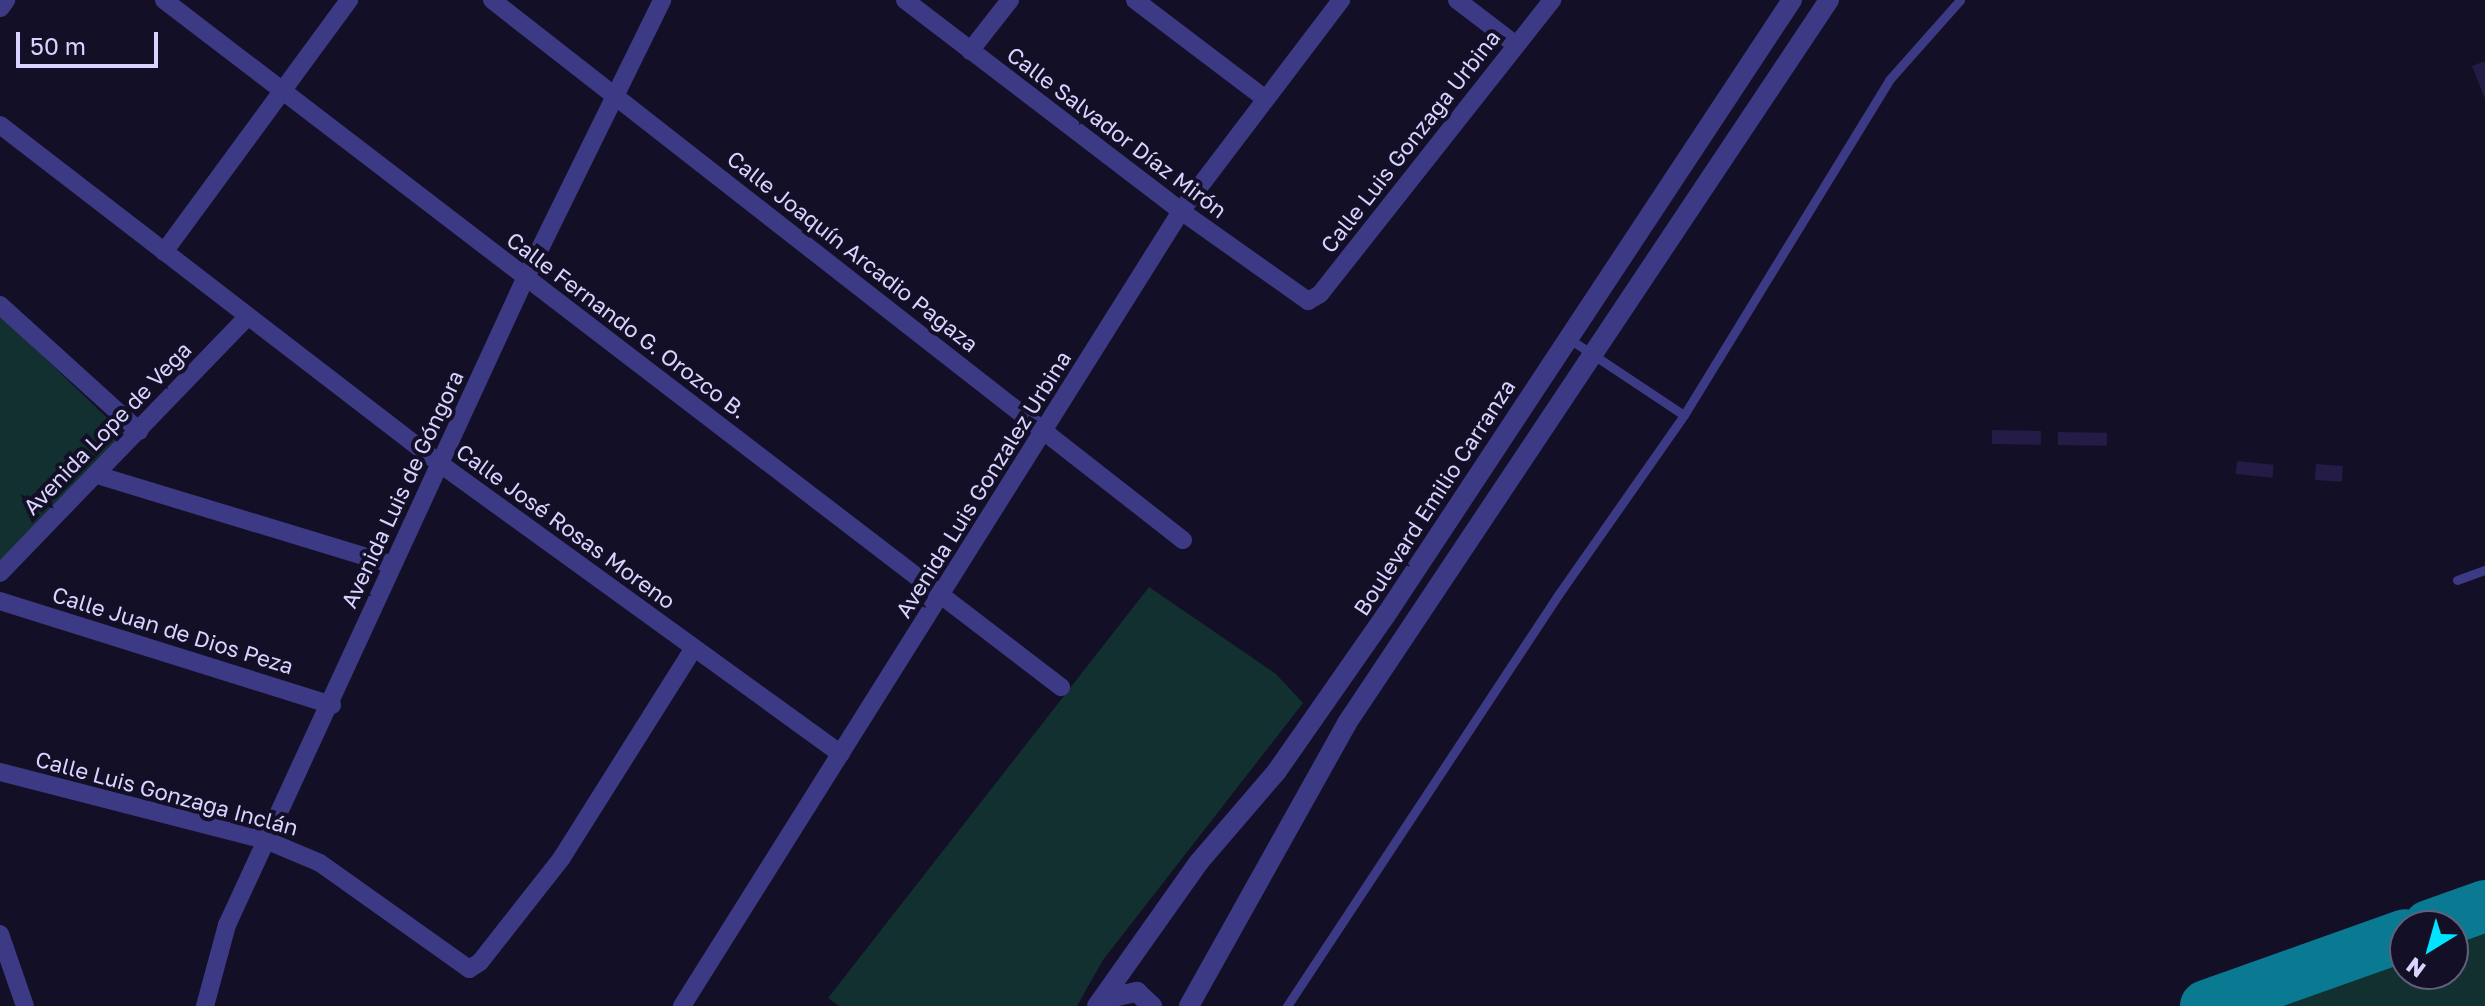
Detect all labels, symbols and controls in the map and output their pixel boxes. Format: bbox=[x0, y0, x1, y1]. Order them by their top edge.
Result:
scale bar bbox=[20, 16, 162, 66]
street label: Calle Luis Gonzaga Urbina bbox=[1315, 24, 1505, 258]
text: 50 m bbox=[30, 31, 86, 60]
street label: Calle Salvador Díaz Mirón bbox=[1002, 41, 1232, 223]
street label: Calle Joaquín Arcadio Pagaza bbox=[722, 145, 984, 357]
street label: Calle Fernando G. Orozco B. bbox=[502, 226, 752, 424]
street label: Avenida Lope de Vega bbox=[18, 336, 196, 520]
street label: Avenida Luis Gonzalez Urbina bbox=[890, 346, 1076, 622]
street label: Avenida Luis de Góngora bbox=[335, 366, 469, 612]
street label: Boulevard Emilio Carranza bbox=[1348, 374, 1520, 620]
street label: Calle José Rosas Moreno bbox=[451, 438, 681, 614]
street label: Calle Juan de Dios Peza bbox=[49, 581, 297, 679]
street label: Calle Luis Gonzaga Inclán bbox=[33, 745, 301, 841]
north arrow bbox=[2389, 910, 2469, 990]
text: N bbox=[2401, 952, 2430, 984]

